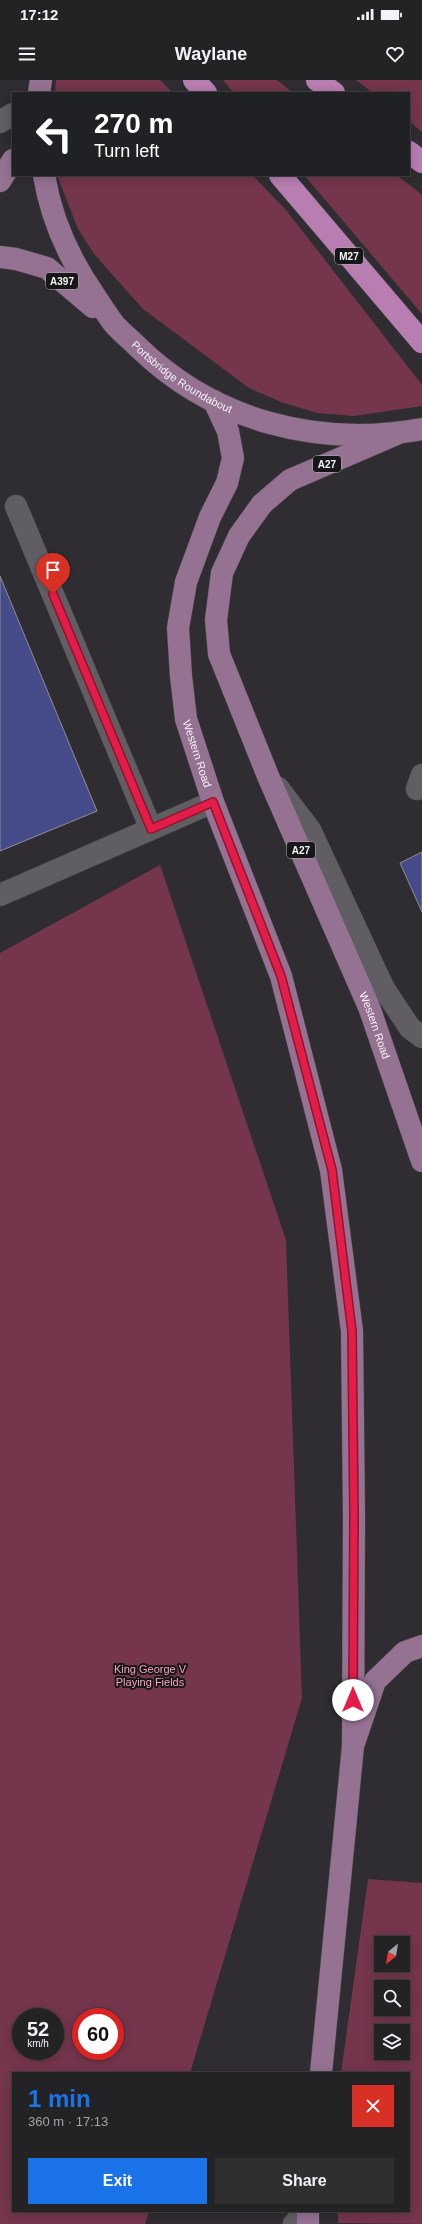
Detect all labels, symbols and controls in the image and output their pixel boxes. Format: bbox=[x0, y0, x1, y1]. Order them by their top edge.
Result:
text: 17:12 bbox=[20, 6, 58, 23]
icon: menu bbox=[16, 43, 38, 65]
icon: heart bbox=[384, 43, 406, 65]
text: Waylane bbox=[175, 44, 247, 64]
icon: left bbox=[28, 108, 80, 160]
text: 270 m bbox=[94, 108, 173, 139]
text: Turn left bbox=[94, 141, 159, 161]
road number: M27 bbox=[335, 248, 363, 264]
road number: A397 bbox=[46, 273, 78, 289]
street label: Portsbridge Roundabout bbox=[129, 338, 234, 415]
road number: A27 bbox=[313, 456, 341, 472]
pin bbox=[36, 553, 70, 594]
icon: arrive bbox=[42, 559, 64, 581]
street label: Western Road bbox=[181, 718, 214, 789]
road number: A27 bbox=[287, 842, 315, 858]
street label: Western Road bbox=[357, 990, 392, 1060]
park label: King George V Playing Fields bbox=[114, 1663, 187, 1688]
position arrow bbox=[332, 1679, 374, 1721]
north arrow bbox=[374, 1936, 410, 1972]
map controls bbox=[374, 1936, 410, 2060]
button: search bbox=[374, 1980, 410, 2016]
speed limit sign: 60 bbox=[72, 2008, 124, 2060]
text: 52 bbox=[27, 2018, 49, 2040]
button: layers bbox=[374, 2024, 410, 2060]
text: km/h bbox=[27, 2038, 49, 2049]
text: 1 min bbox=[28, 2085, 91, 2112]
button: close bbox=[352, 2085, 394, 2127]
text: 360 m · 17:13 bbox=[28, 2114, 108, 2129]
button: Exit bbox=[28, 2158, 207, 2204]
button: Share bbox=[215, 2158, 394, 2204]

